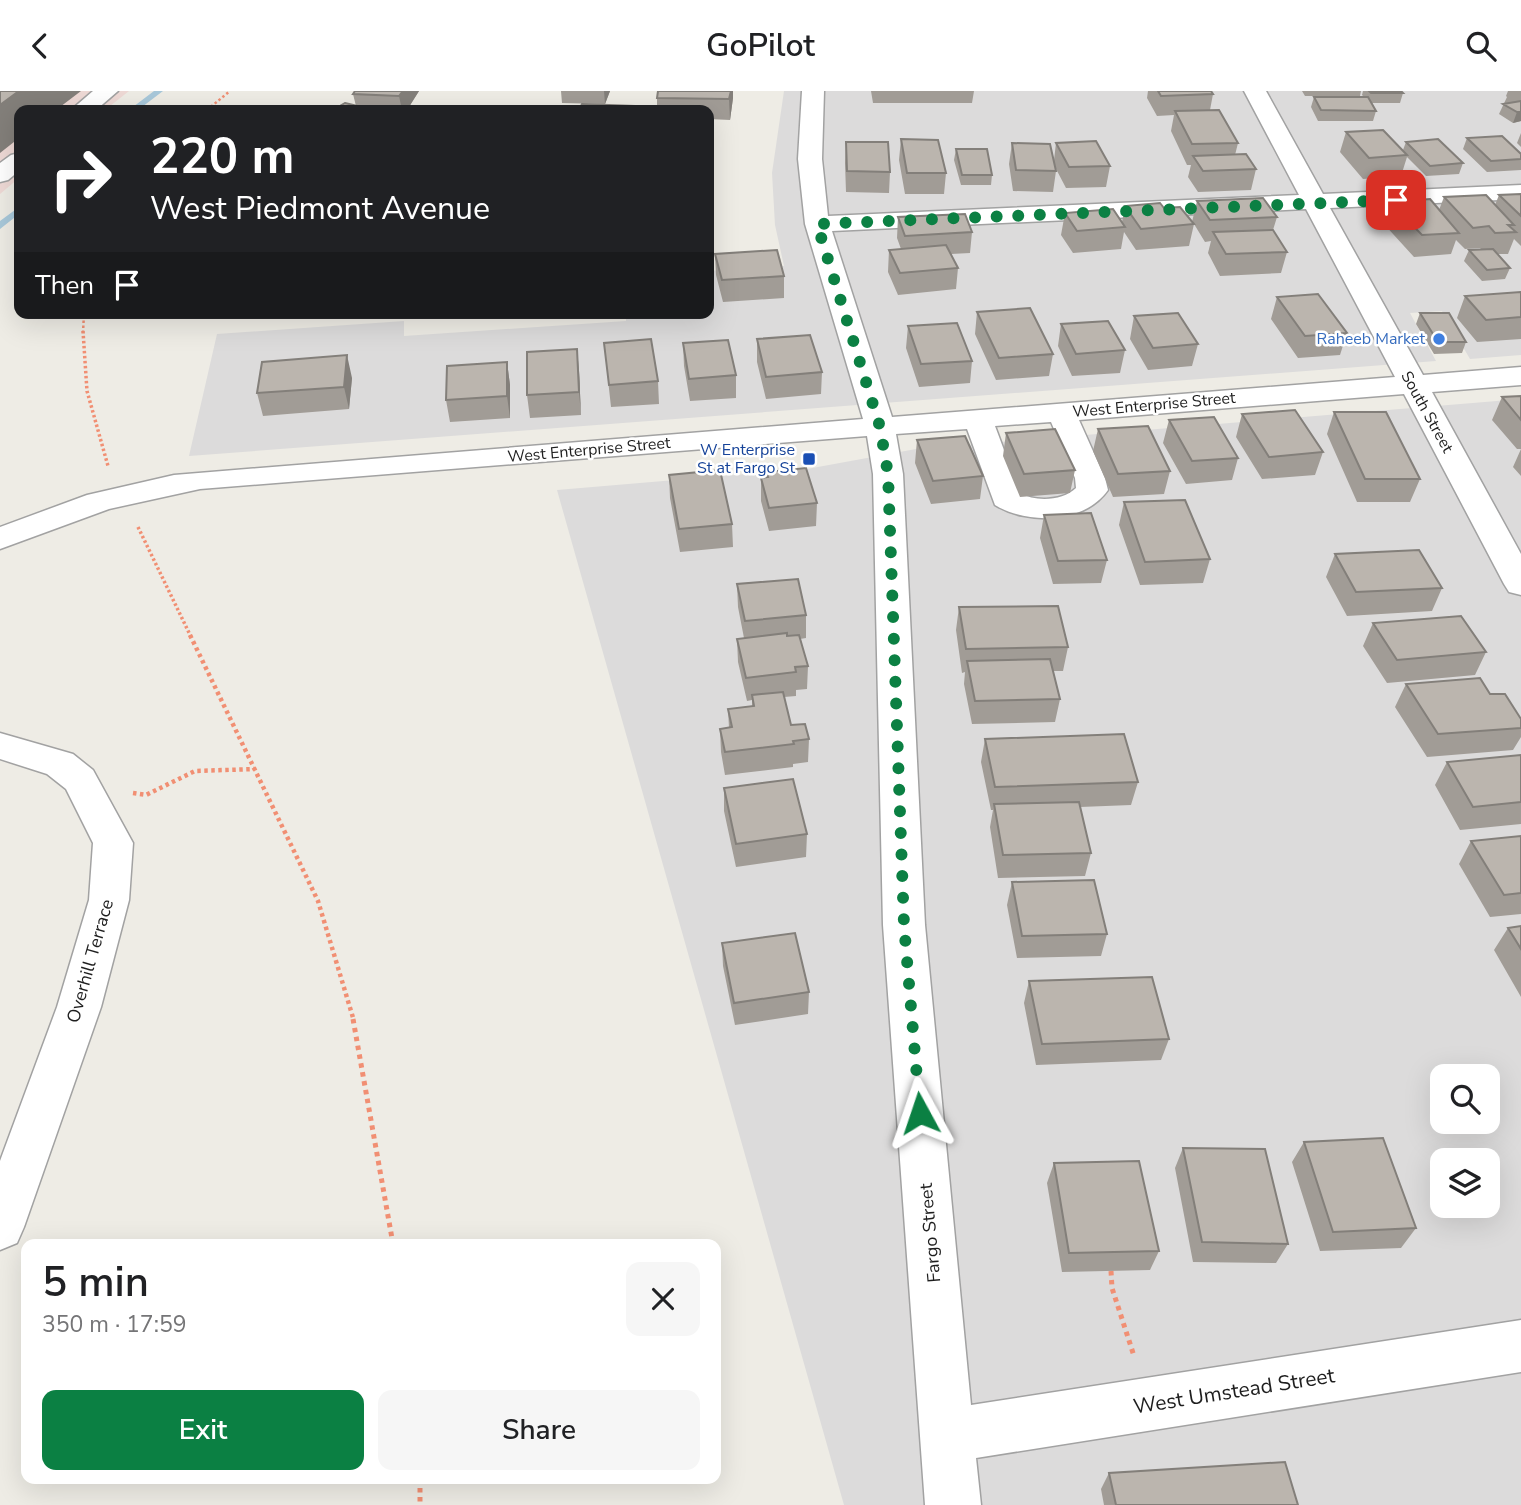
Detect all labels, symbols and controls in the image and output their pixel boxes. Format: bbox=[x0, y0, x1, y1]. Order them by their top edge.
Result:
text: GoPilot bbox=[706, 24, 815, 67]
icon: back bbox=[21, 27, 59, 65]
icon: search bbox=[1462, 27, 1500, 65]
text: 220 m bbox=[150, 123, 294, 190]
icon: right bbox=[35, 133, 126, 224]
pin bbox=[1366, 170, 1426, 230]
icon: arrive bbox=[1377, 181, 1415, 219]
text: West Piedmont Avenue bbox=[150, 187, 490, 230]
icon: arrive bbox=[108, 266, 146, 304]
text: Then bbox=[35, 268, 94, 303]
place label: Raheeb Market bbox=[1317, 328, 1425, 350]
marker: Raheeb Market bbox=[1431, 331, 1447, 347]
street label: South Street bbox=[1396, 367, 1459, 457]
street label: West Enterprise Street bbox=[1072, 387, 1237, 423]
street label: West Enterprise Street bbox=[507, 432, 672, 468]
place label: W Enterprise St at Fargo St bbox=[697, 439, 795, 479]
marker: W Enterprise St at Fargo St bbox=[801, 451, 817, 467]
street label: Overhill Terrace bbox=[61, 896, 119, 1026]
map controls bbox=[1430, 1064, 1500, 1218]
button: search bbox=[1430, 1064, 1500, 1134]
position arrow bbox=[883, 1076, 957, 1150]
button: layers bbox=[1430, 1148, 1500, 1218]
street label: Fargo Street bbox=[914, 1182, 946, 1284]
text: 5 min bbox=[42, 1254, 149, 1311]
button: close bbox=[626, 1262, 700, 1336]
text: 350 m · 17:59 bbox=[42, 1309, 187, 1340]
street label: West Umstead Street bbox=[1131, 1361, 1337, 1421]
button: Exit bbox=[42, 1390, 364, 1470]
button: Share bbox=[378, 1390, 700, 1470]

